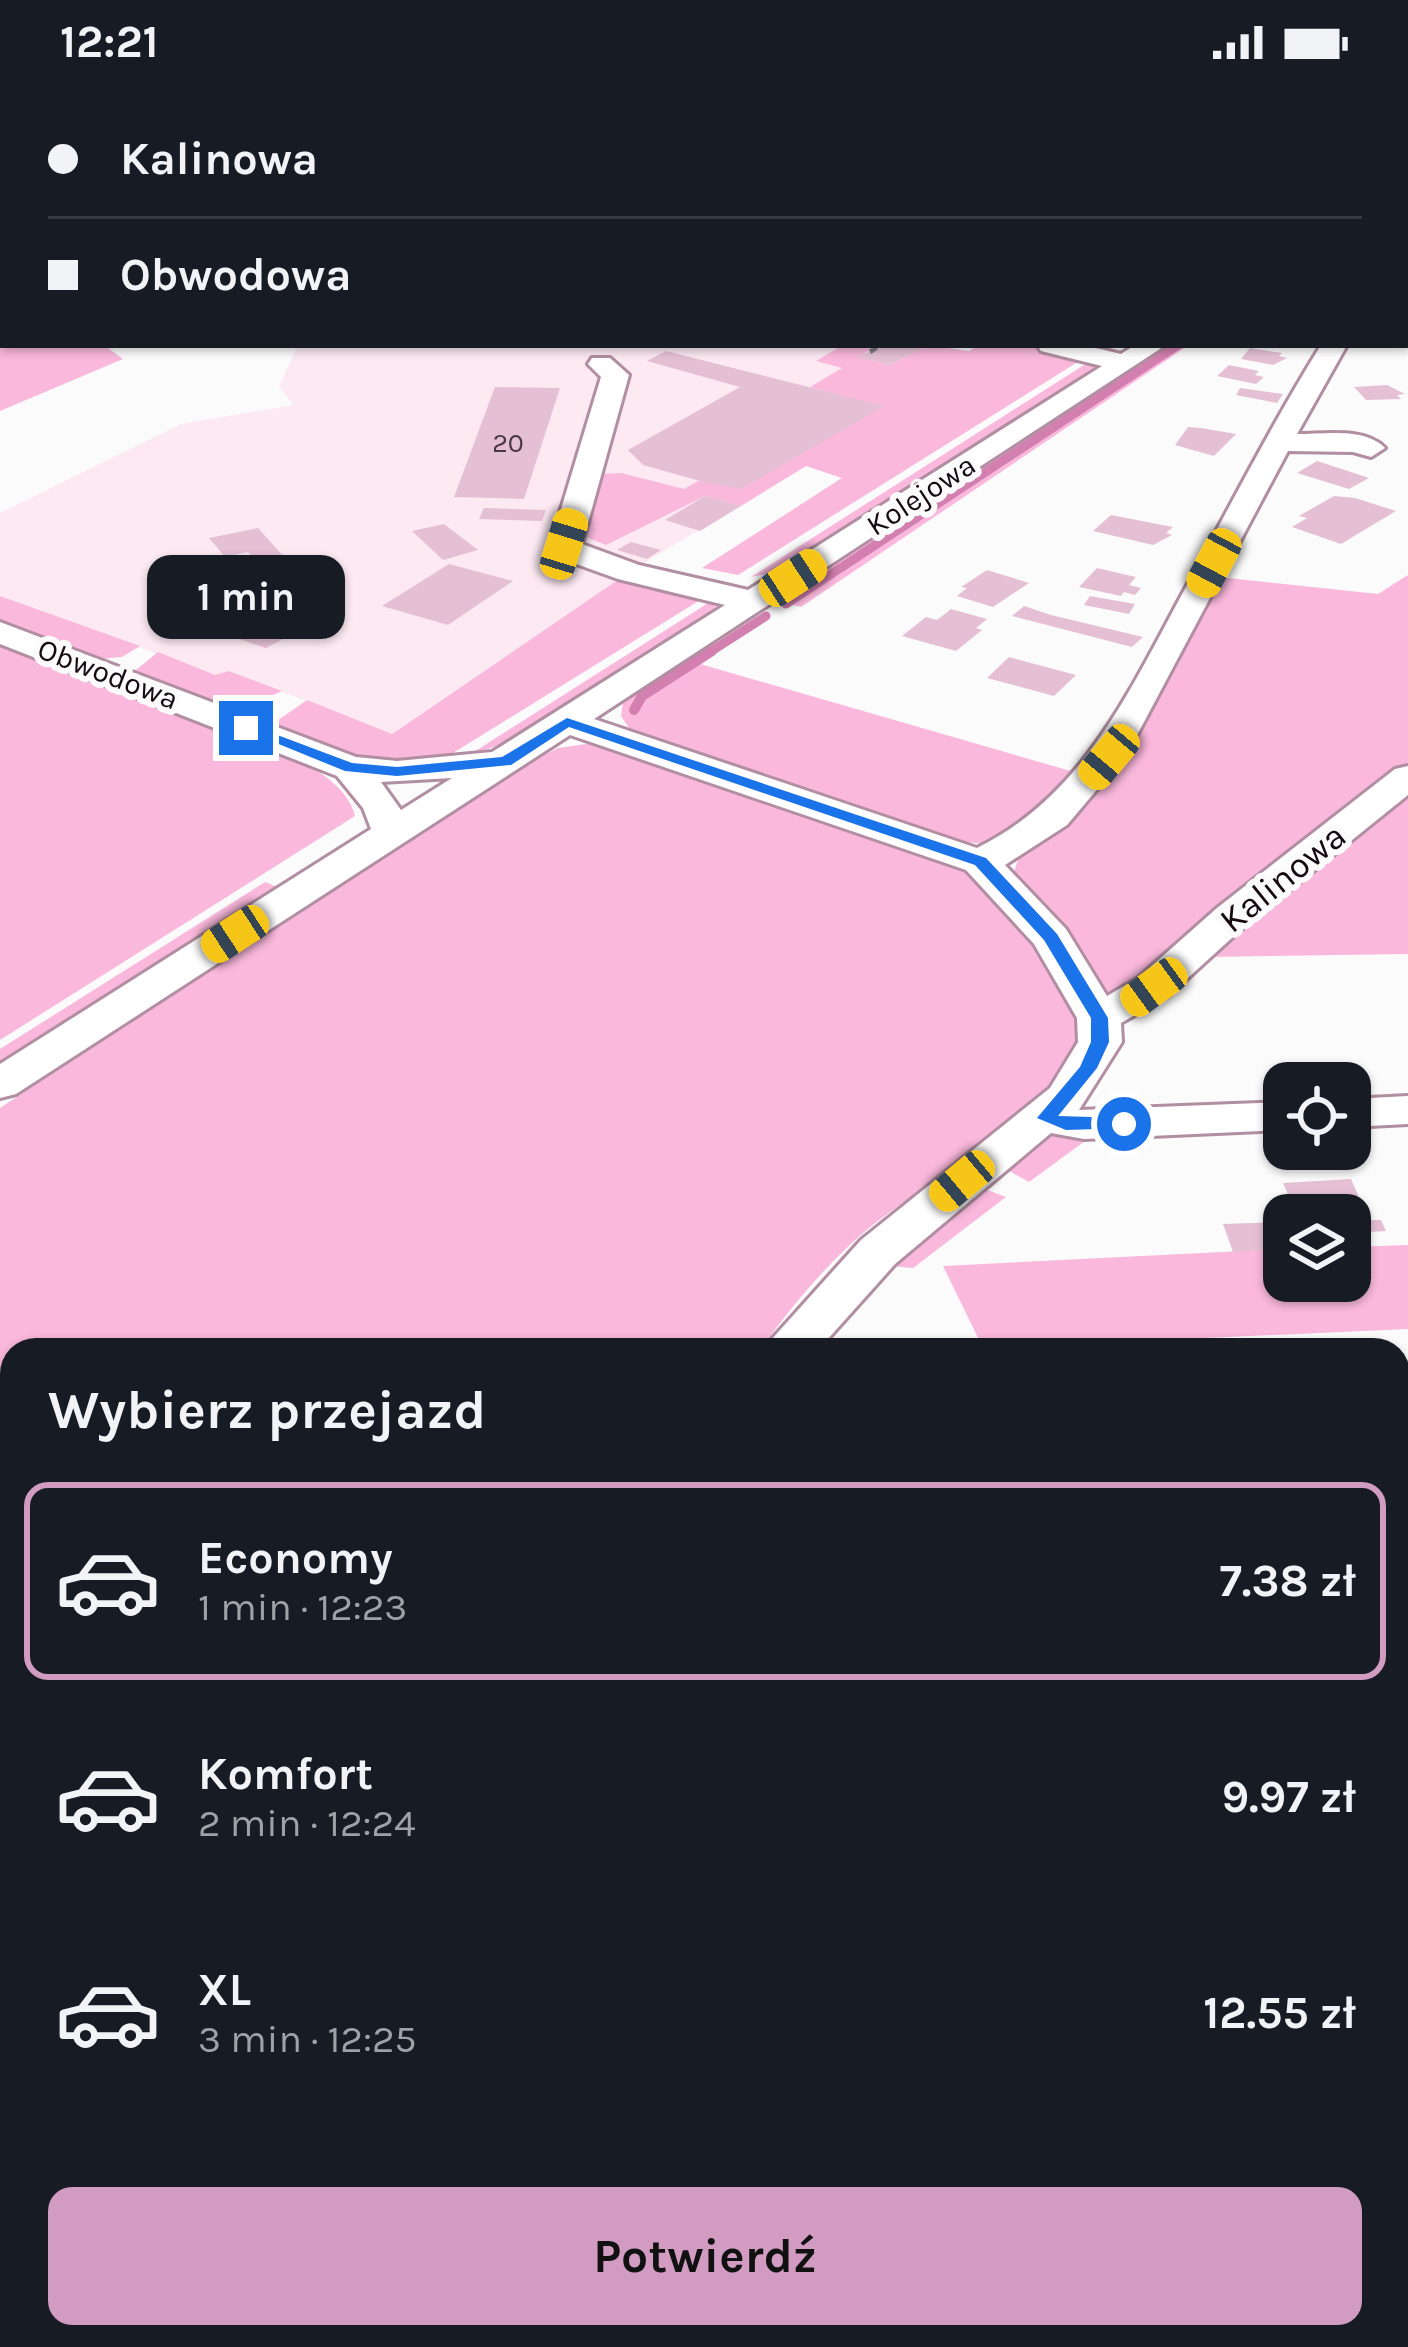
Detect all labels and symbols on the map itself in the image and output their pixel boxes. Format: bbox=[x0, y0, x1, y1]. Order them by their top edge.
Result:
house number: 20 bbox=[492, 427, 524, 459]
street label: Kolejowa bbox=[860, 447, 982, 543]
car bbox=[536, 504, 592, 584]
car bbox=[1181, 523, 1247, 603]
car bbox=[753, 543, 833, 613]
callout: 1 min bbox=[147, 554, 345, 638]
street label: Obwodowa bbox=[33, 631, 183, 717]
route end bbox=[219, 701, 273, 755]
car bbox=[1072, 718, 1146, 796]
street label: Kalinowa bbox=[1211, 814, 1354, 941]
car bbox=[195, 899, 275, 969]
car bbox=[1114, 951, 1194, 1023]
route start bbox=[1097, 1097, 1151, 1151]
car bbox=[923, 1144, 1001, 1218]

